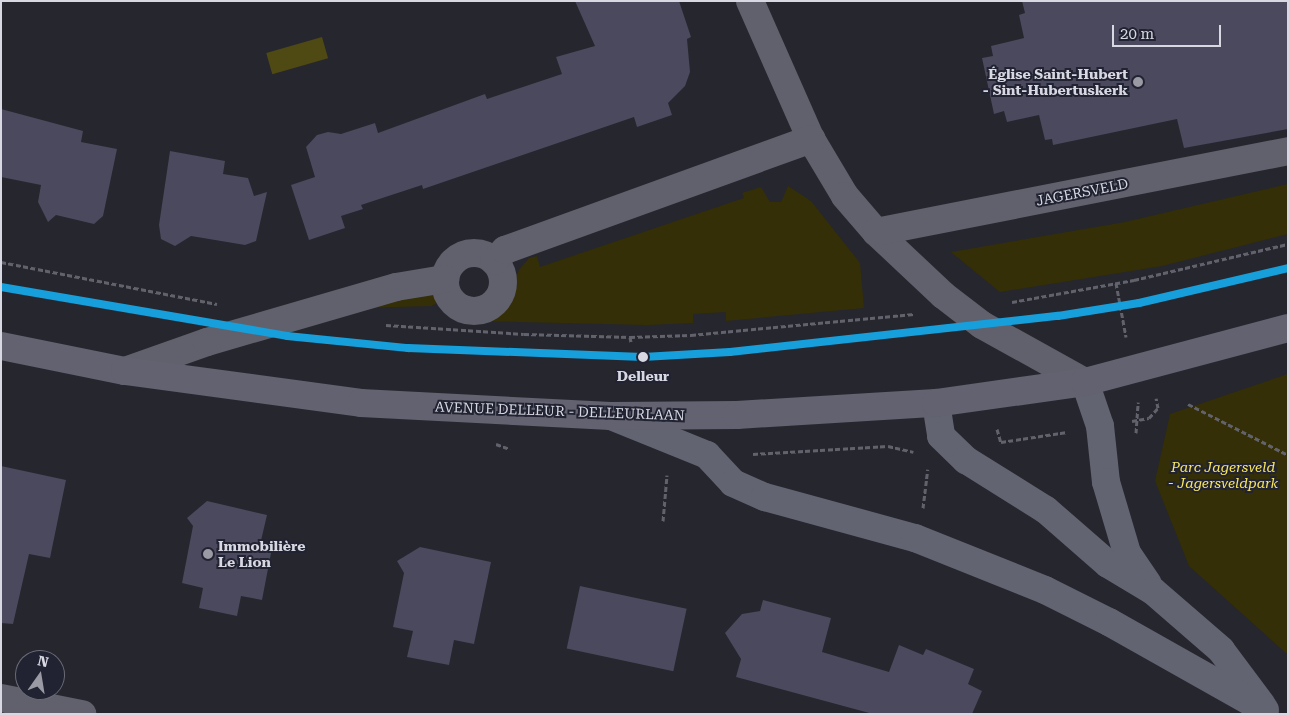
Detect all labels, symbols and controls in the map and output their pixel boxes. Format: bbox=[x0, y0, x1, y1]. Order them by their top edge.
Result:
scale bar bbox=[1114, 15, 1223, 47]
text: 20 m bbox=[1120, 25, 1154, 43]
place label: Église Saint-Hubert - Sint-Hubertuskerk bbox=[983, 66, 1128, 98]
marker: Église Saint-Hubert - Sint-Hubertuskerk bbox=[1132, 76, 1144, 88]
street label: JAGERSVELD bbox=[1035, 175, 1129, 209]
marker: Delleur bbox=[634, 348, 652, 366]
place label: Delleur bbox=[617, 368, 669, 384]
street label: AVENUE DELLEUR - DELLEURLAAN bbox=[435, 398, 685, 424]
park label: Parc Jagersveld - Jagersveldpark bbox=[1168, 459, 1278, 492]
place label: Immobilière Le Lion bbox=[218, 538, 306, 570]
marker: Immobilière Le Lion bbox=[202, 548, 214, 560]
north arrow bbox=[15, 650, 65, 700]
text: N bbox=[36, 652, 50, 670]

